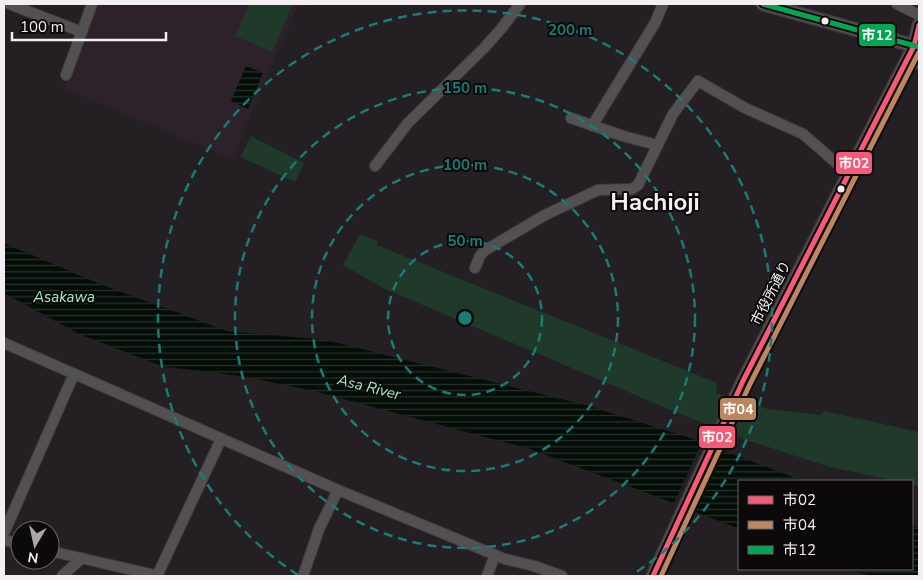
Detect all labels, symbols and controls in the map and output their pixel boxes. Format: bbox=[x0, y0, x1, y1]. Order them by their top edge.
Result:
scale bar bbox=[12, 10, 166, 42]
unlabelled marker bbox=[820, 16, 830, 26]
text: 100 m bbox=[20, 17, 64, 37]
text: 200 m bbox=[548, 20, 592, 40]
line badge: 市12 bbox=[858, 23, 896, 47]
text: 市12 bbox=[862, 26, 892, 45]
text: 150 m bbox=[443, 78, 487, 98]
line badge: 市02 bbox=[835, 151, 873, 175]
text: 市02 bbox=[839, 154, 869, 173]
text: 100 m bbox=[443, 155, 487, 175]
unlabelled marker bbox=[836, 184, 846, 194]
district label: Hachioji bbox=[610, 186, 700, 218]
text: 50 m bbox=[447, 231, 483, 251]
street label: 市役所通り bbox=[747, 258, 795, 328]
water label: Asakawa bbox=[32, 287, 95, 307]
centre of rings bbox=[456, 309, 474, 327]
water label: Asa River bbox=[334, 369, 403, 405]
line badge: 市04 bbox=[719, 397, 757, 421]
text: 市04 bbox=[723, 400, 754, 419]
line badge: 市02 bbox=[698, 425, 736, 449]
text: 市02 bbox=[702, 428, 732, 447]
legend bbox=[738, 480, 913, 570]
text: 市02 bbox=[783, 490, 816, 510]
text: 市04 bbox=[783, 515, 816, 535]
north arrow bbox=[10, 520, 60, 570]
text: 市12 bbox=[783, 540, 816, 560]
text: N bbox=[26, 547, 40, 568]

